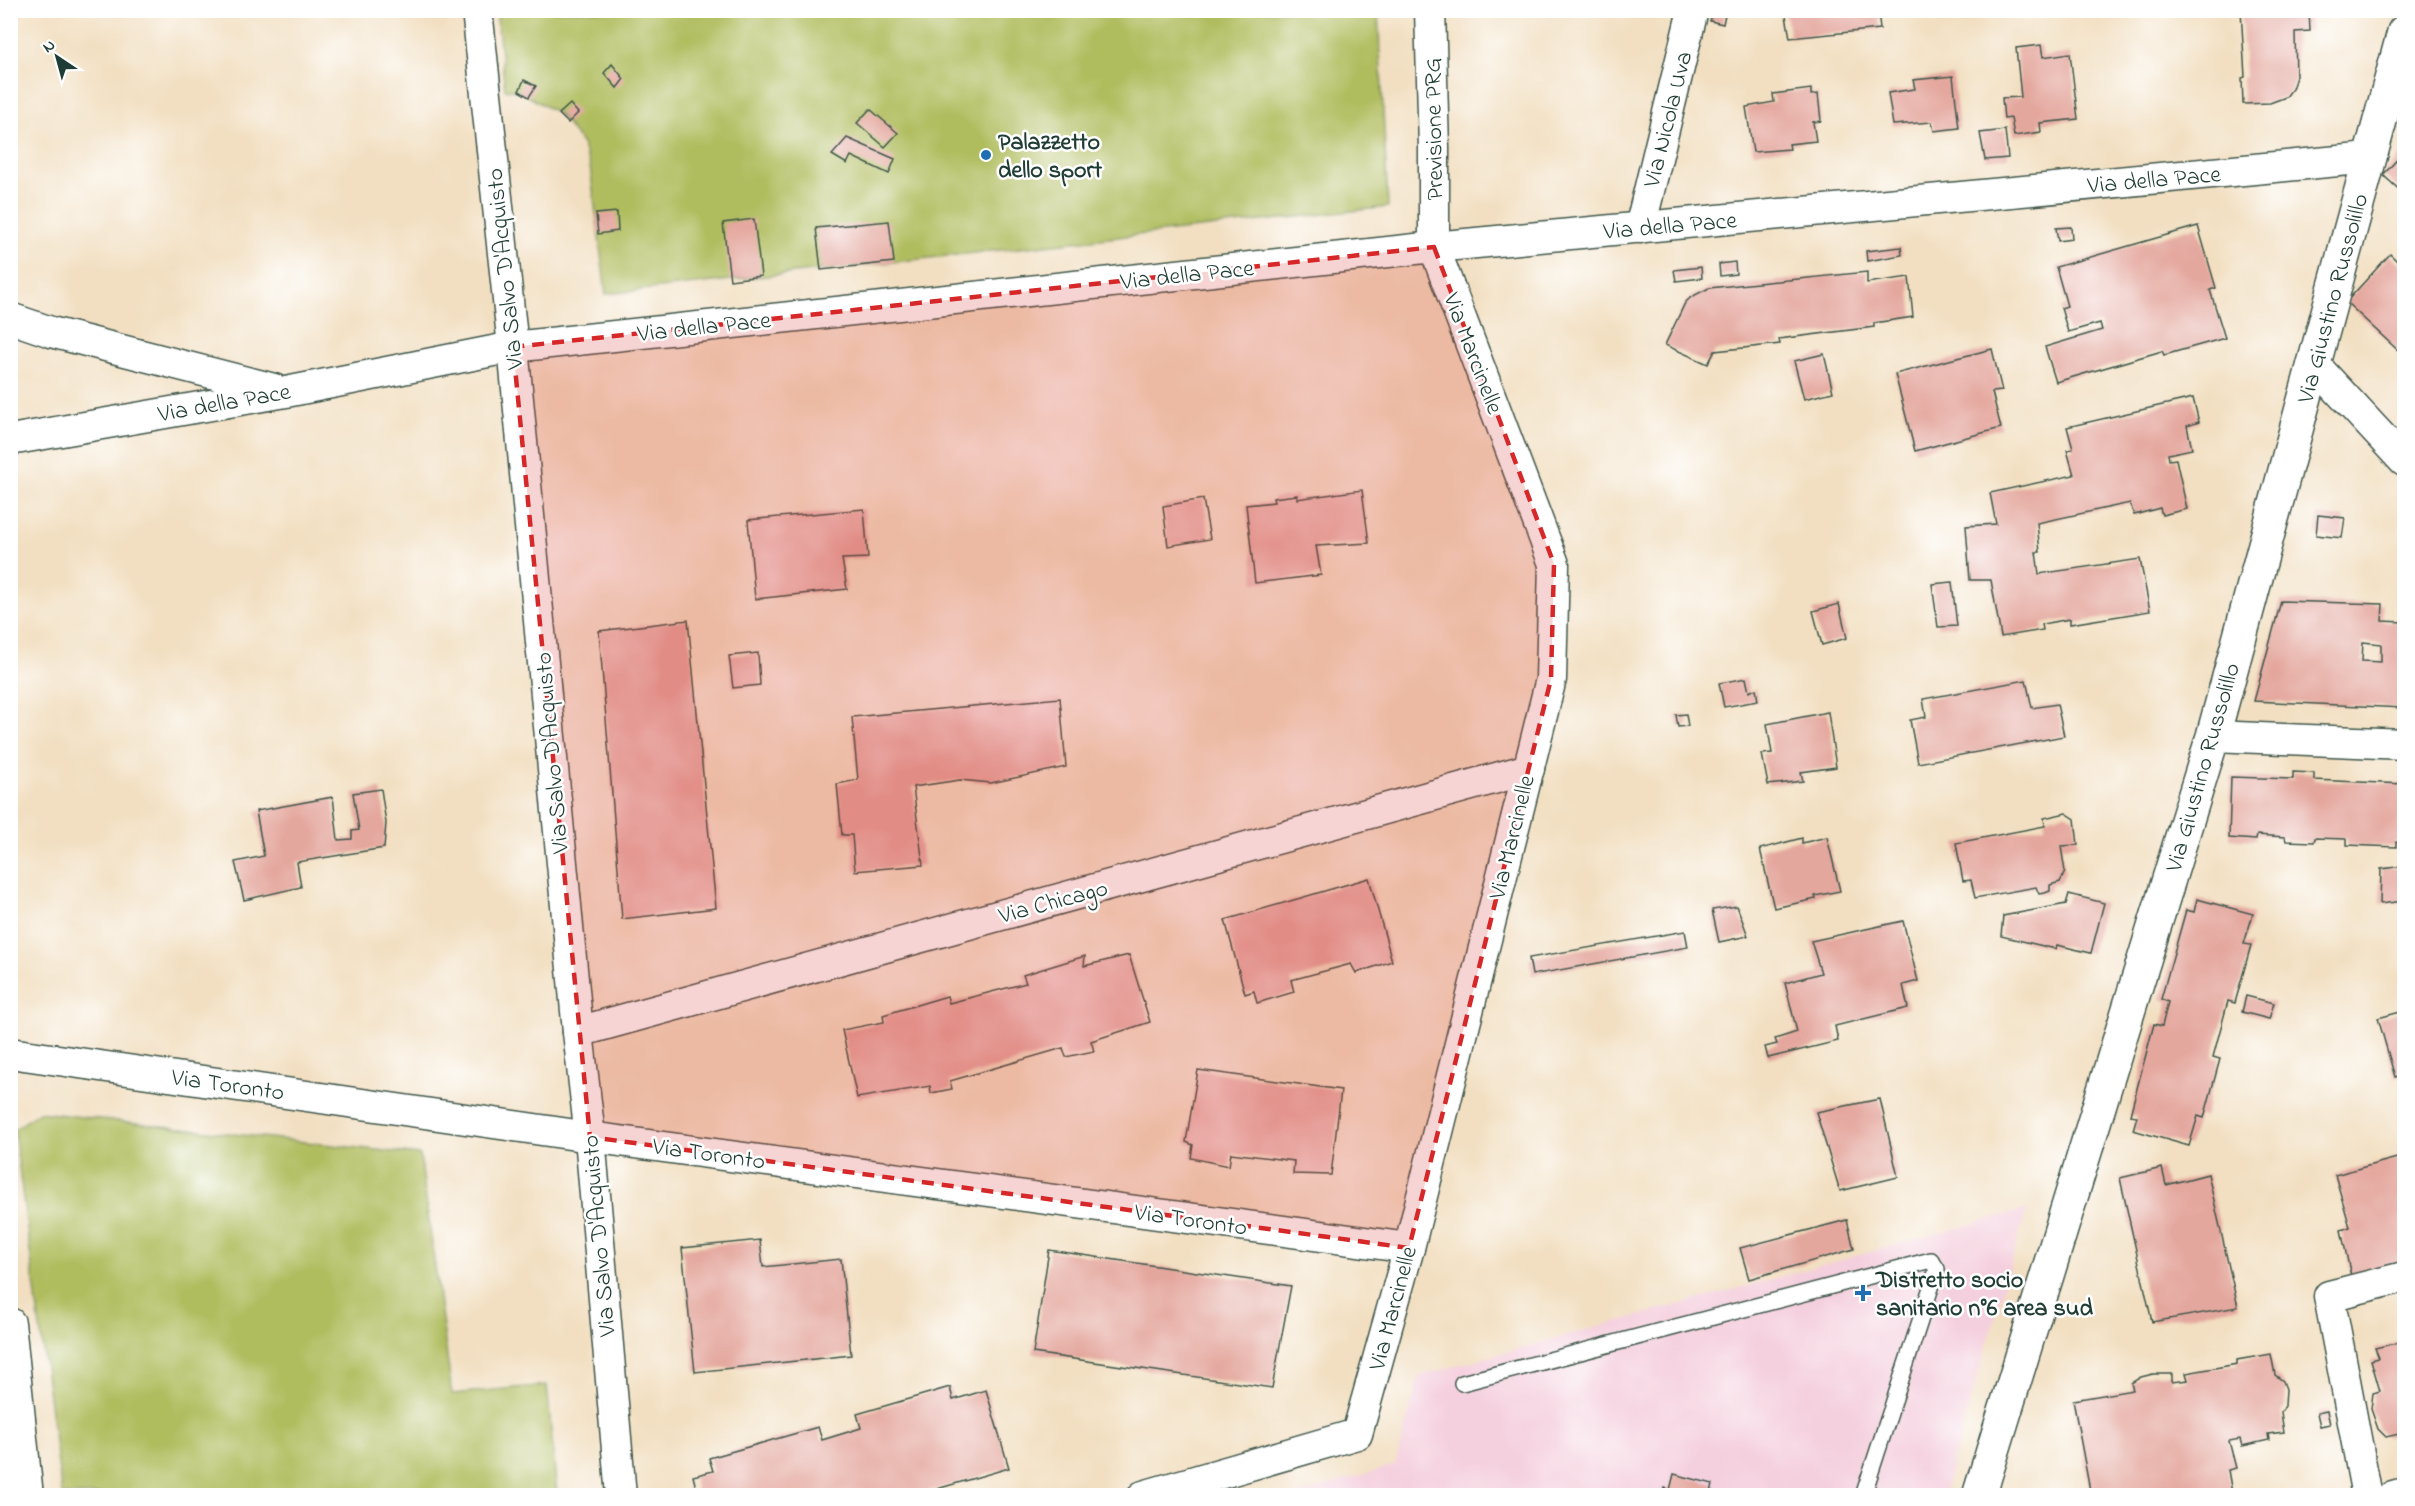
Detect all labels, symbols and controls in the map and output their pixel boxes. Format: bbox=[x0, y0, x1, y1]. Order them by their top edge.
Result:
north arrow bbox=[27, 27, 87, 87]
text: N bbox=[38, 33, 61, 59]
street label: Via Nicola Uva bbox=[1635, 48, 1703, 192]
street label: Previsione PRG bbox=[1417, 57, 1454, 201]
place label: Palazzetto dello sport bbox=[998, 126, 1103, 189]
marker: Palazzetto dello sport bbox=[979, 148, 993, 162]
street label: Via della Pace bbox=[2085, 158, 2223, 205]
street label: Via Salvo D'Acquisto bbox=[479, 166, 535, 372]
street label: Via Giustino Russolillo bbox=[2289, 190, 2379, 408]
street label: Via della Pace bbox=[1601, 204, 1739, 251]
street label: Via della Pace bbox=[1118, 252, 1256, 301]
street label: Via Marcinelle bbox=[1432, 287, 1511, 420]
street label: Via della Pace bbox=[635, 304, 773, 353]
street label: Via della Pace bbox=[154, 376, 294, 433]
street label: Via Salvo D'Acquisto bbox=[527, 651, 580, 856]
street label: Via Giustino Russolillo bbox=[2158, 659, 2251, 877]
street label: Via Marcinelle bbox=[1481, 771, 1546, 904]
street label: Via Chicago bbox=[994, 872, 1112, 935]
street label: Via Toronto bbox=[168, 1061, 286, 1112]
street label: Via Toronto bbox=[649, 1130, 767, 1181]
street label: Via Salvo D'Acquisto bbox=[574, 1134, 627, 1339]
street label: Via Toronto bbox=[1131, 1196, 1249, 1247]
street label: Via Marcinelle bbox=[1361, 1242, 1428, 1376]
place label: Distretto socio sanitario n°6 area sud bbox=[1875, 1264, 2093, 1327]
marker: Distretto socio sanitario n°6 area sud bbox=[1854, 1284, 1872, 1302]

